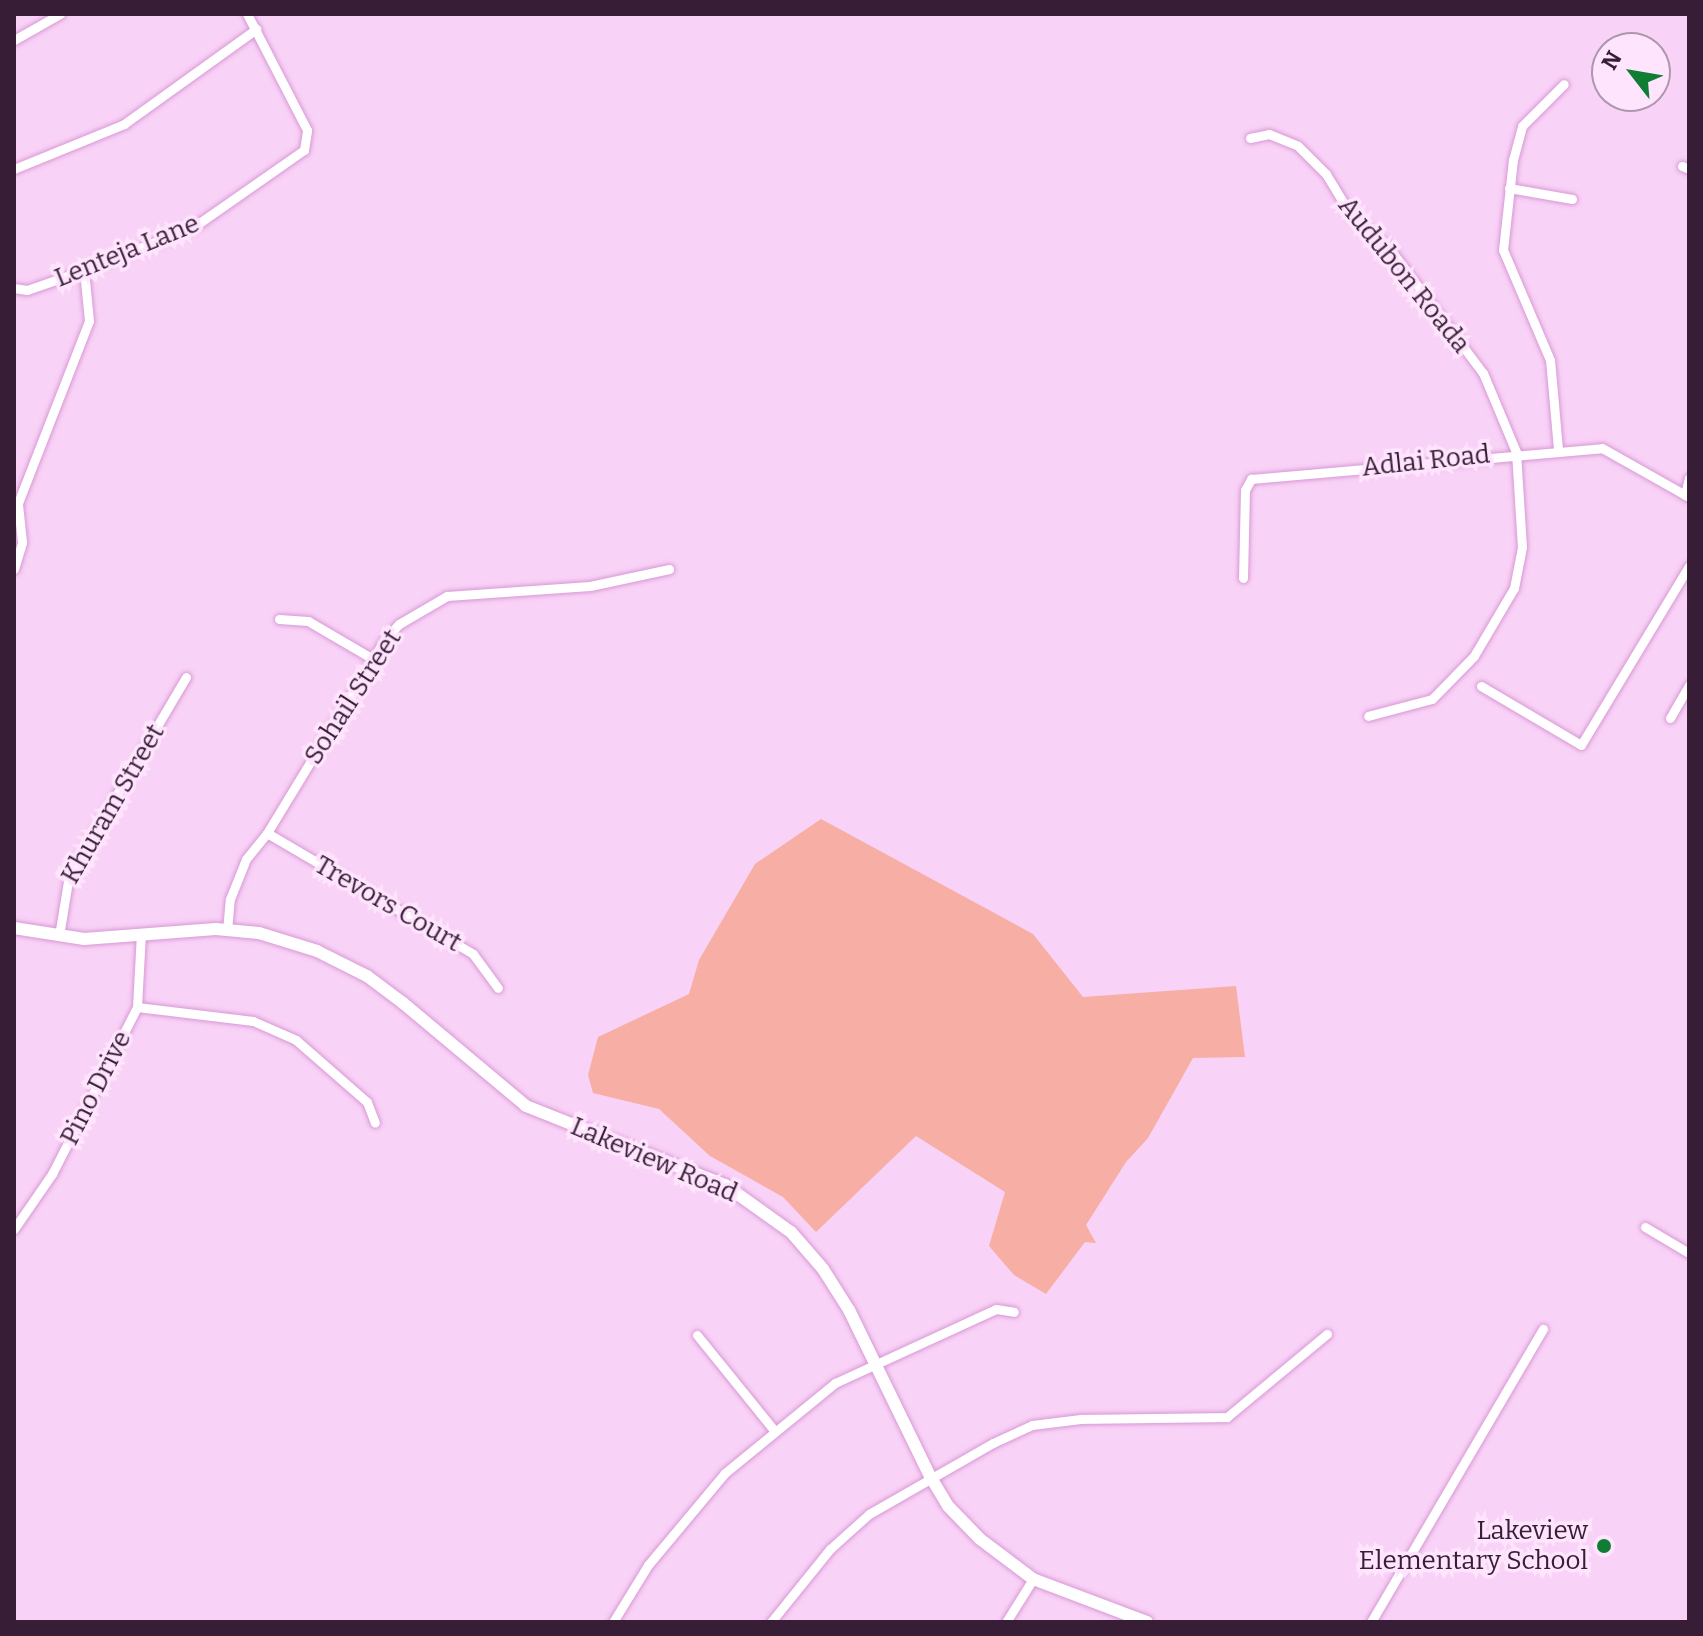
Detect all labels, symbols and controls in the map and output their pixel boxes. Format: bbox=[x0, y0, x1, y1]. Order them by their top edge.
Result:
north arrow bbox=[1591, 32, 1671, 112]
text: N bbox=[1596, 46, 1628, 75]
street label: Audubon Roada bbox=[1331, 191, 1477, 359]
street label: Lenteja Lane bbox=[50, 208, 204, 294]
street label: Adlai Road bbox=[1360, 439, 1492, 483]
street label: Sohail Street bbox=[298, 624, 408, 770]
street label: Khuram Street bbox=[55, 719, 171, 889]
street label: Trevors Court bbox=[309, 849, 467, 959]
street label: Pino Drive bbox=[54, 1026, 138, 1150]
street label: Lakeview Road bbox=[566, 1111, 742, 1209]
place label: Lakeview Elementary School bbox=[1359, 1515, 1588, 1576]
marker: Lakeview Elementary School bbox=[1595, 1537, 1613, 1555]

